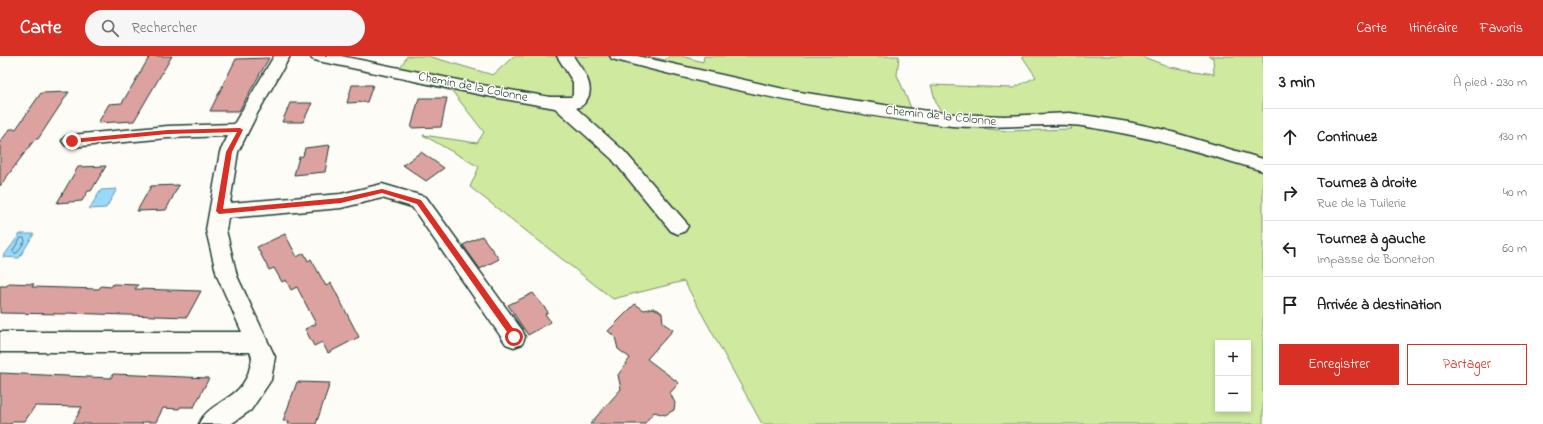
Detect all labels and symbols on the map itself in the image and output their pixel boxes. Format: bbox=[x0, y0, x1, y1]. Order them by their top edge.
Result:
street label: Chemin de la Colonne bbox=[417, 67, 530, 107]
street label: Chemin de la Colonne bbox=[885, 101, 997, 131]
route end bbox=[63, 132, 81, 150]
route start bbox=[505, 328, 523, 346]

